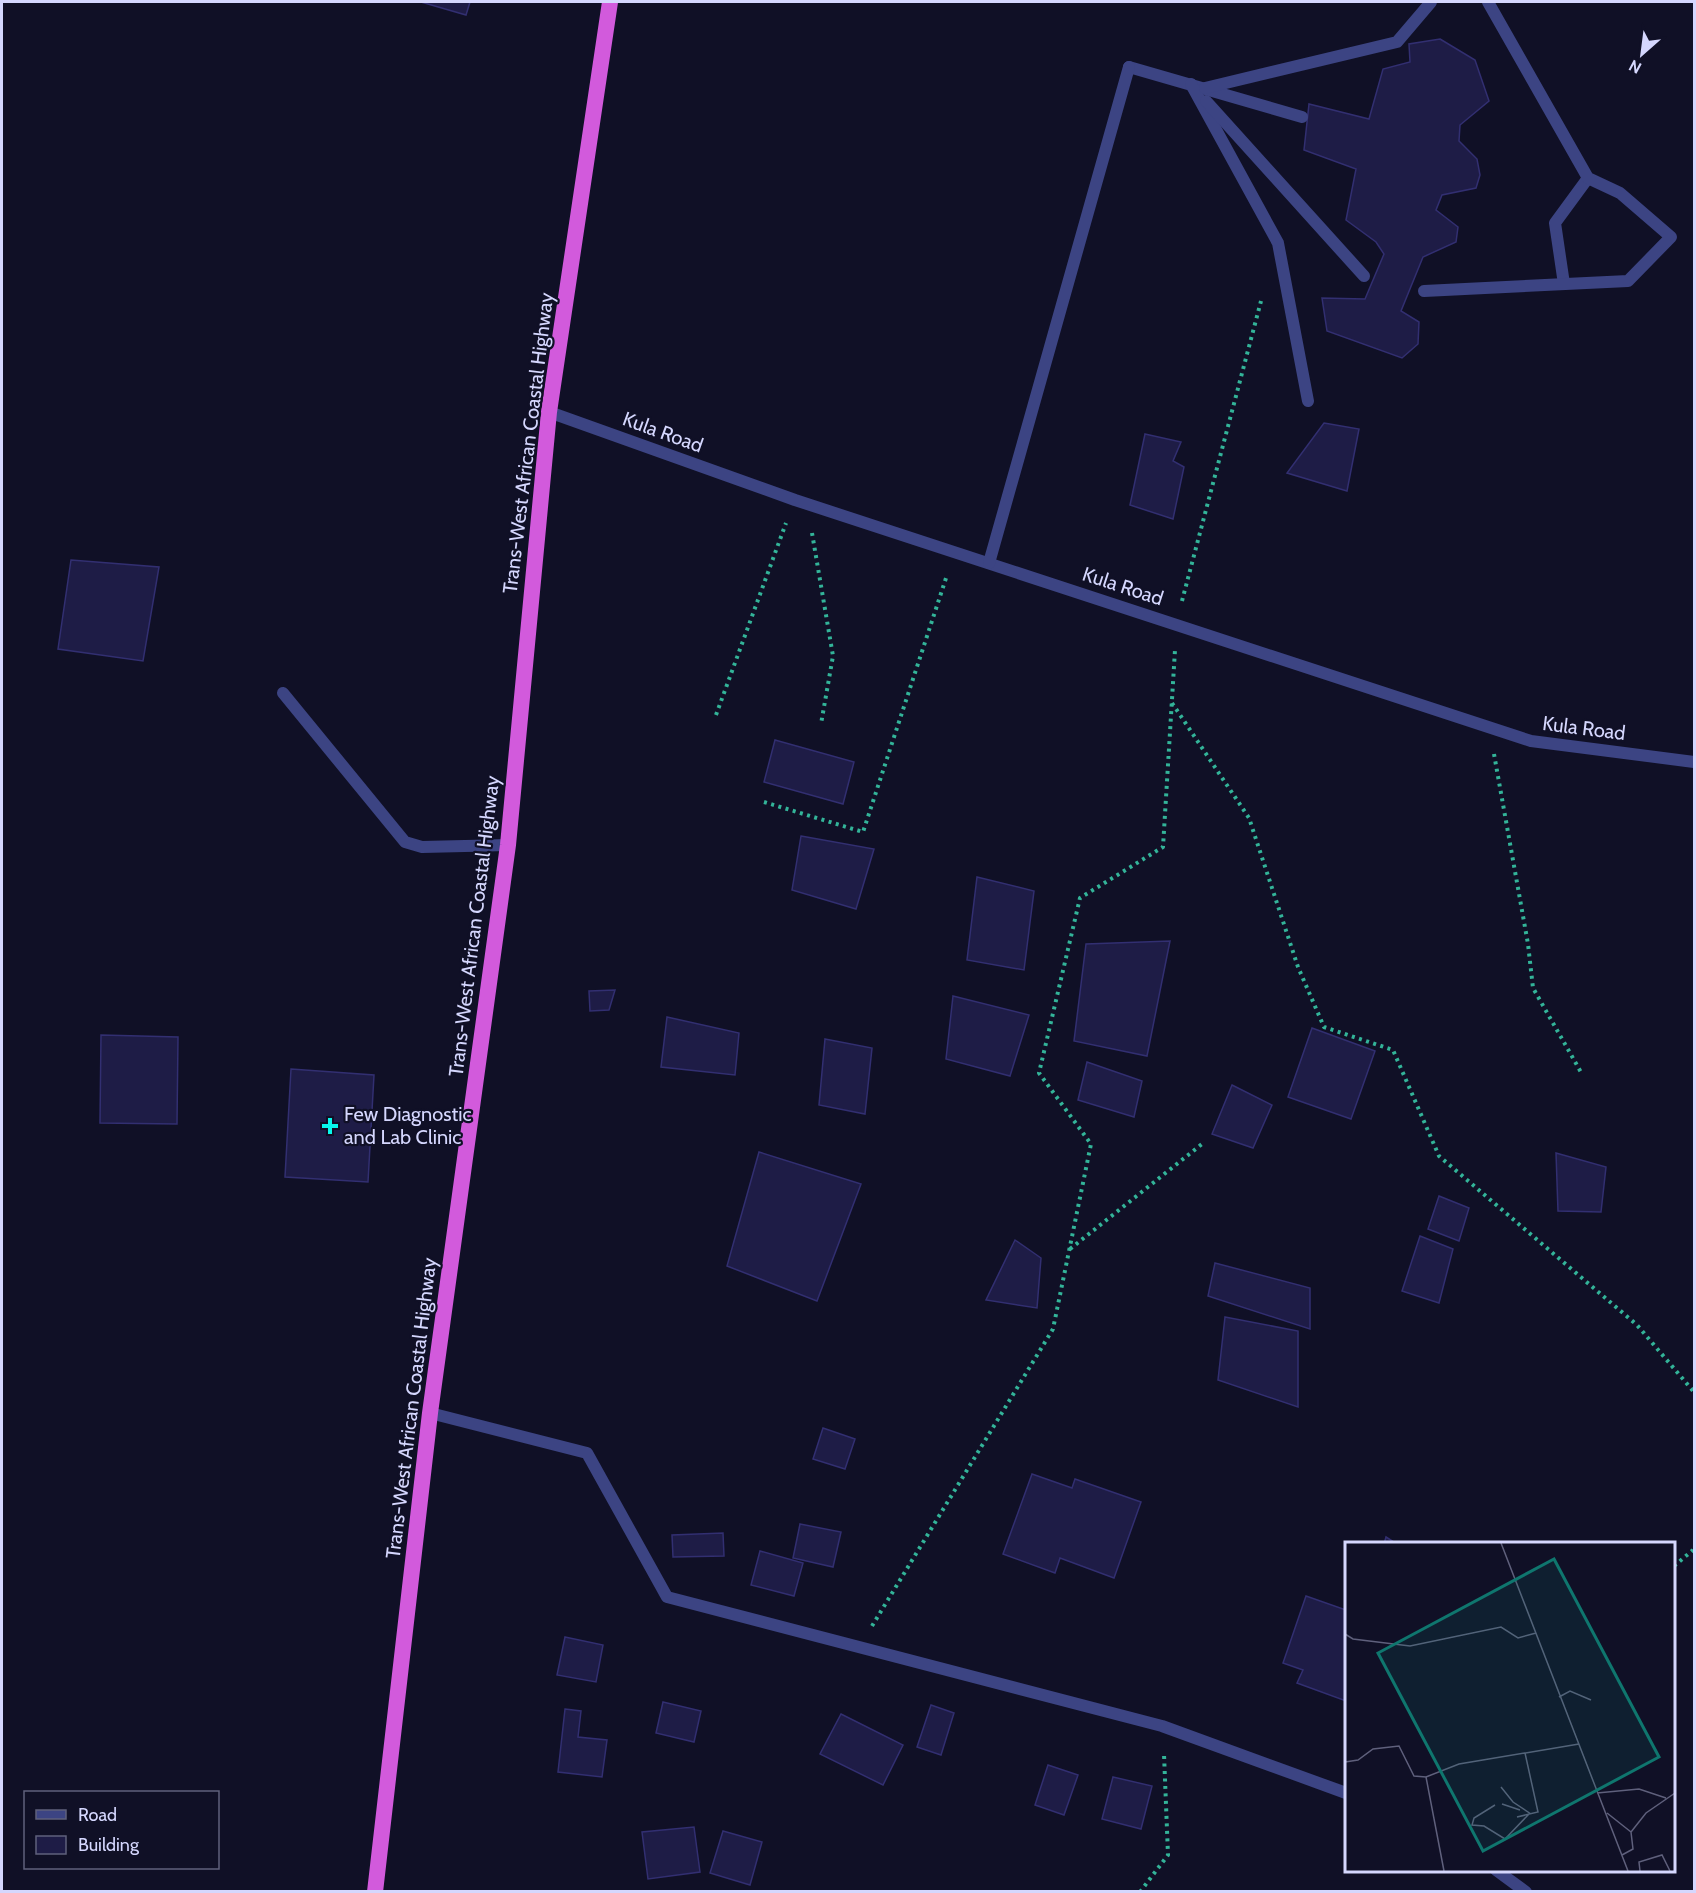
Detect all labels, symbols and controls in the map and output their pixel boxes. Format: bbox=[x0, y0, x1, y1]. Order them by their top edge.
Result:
north arrow bbox=[1612, 24, 1672, 84]
text: N bbox=[1626, 56, 1645, 78]
street label: Trans-West African Coastal Highway bbox=[498, 291, 558, 595]
street label: Kula Road bbox=[620, 406, 706, 458]
street label: Kula Road bbox=[1080, 562, 1166, 610]
street label: Kula Road bbox=[1541, 711, 1627, 745]
street label: Trans-West African Coastal Highway bbox=[444, 774, 504, 1078]
place label: Few Diagnostic and Lab Clinic bbox=[344, 1102, 472, 1149]
marker: Few Diagnostic and Lab Clinic bbox=[321, 1117, 339, 1135]
street label: Trans-West African Coastal Highway bbox=[381, 1256, 441, 1560]
inset map bbox=[1345, 1542, 1675, 1872]
legend bbox=[24, 1791, 219, 1869]
text: Road bbox=[78, 1804, 117, 1826]
text: Building bbox=[78, 1834, 140, 1856]

